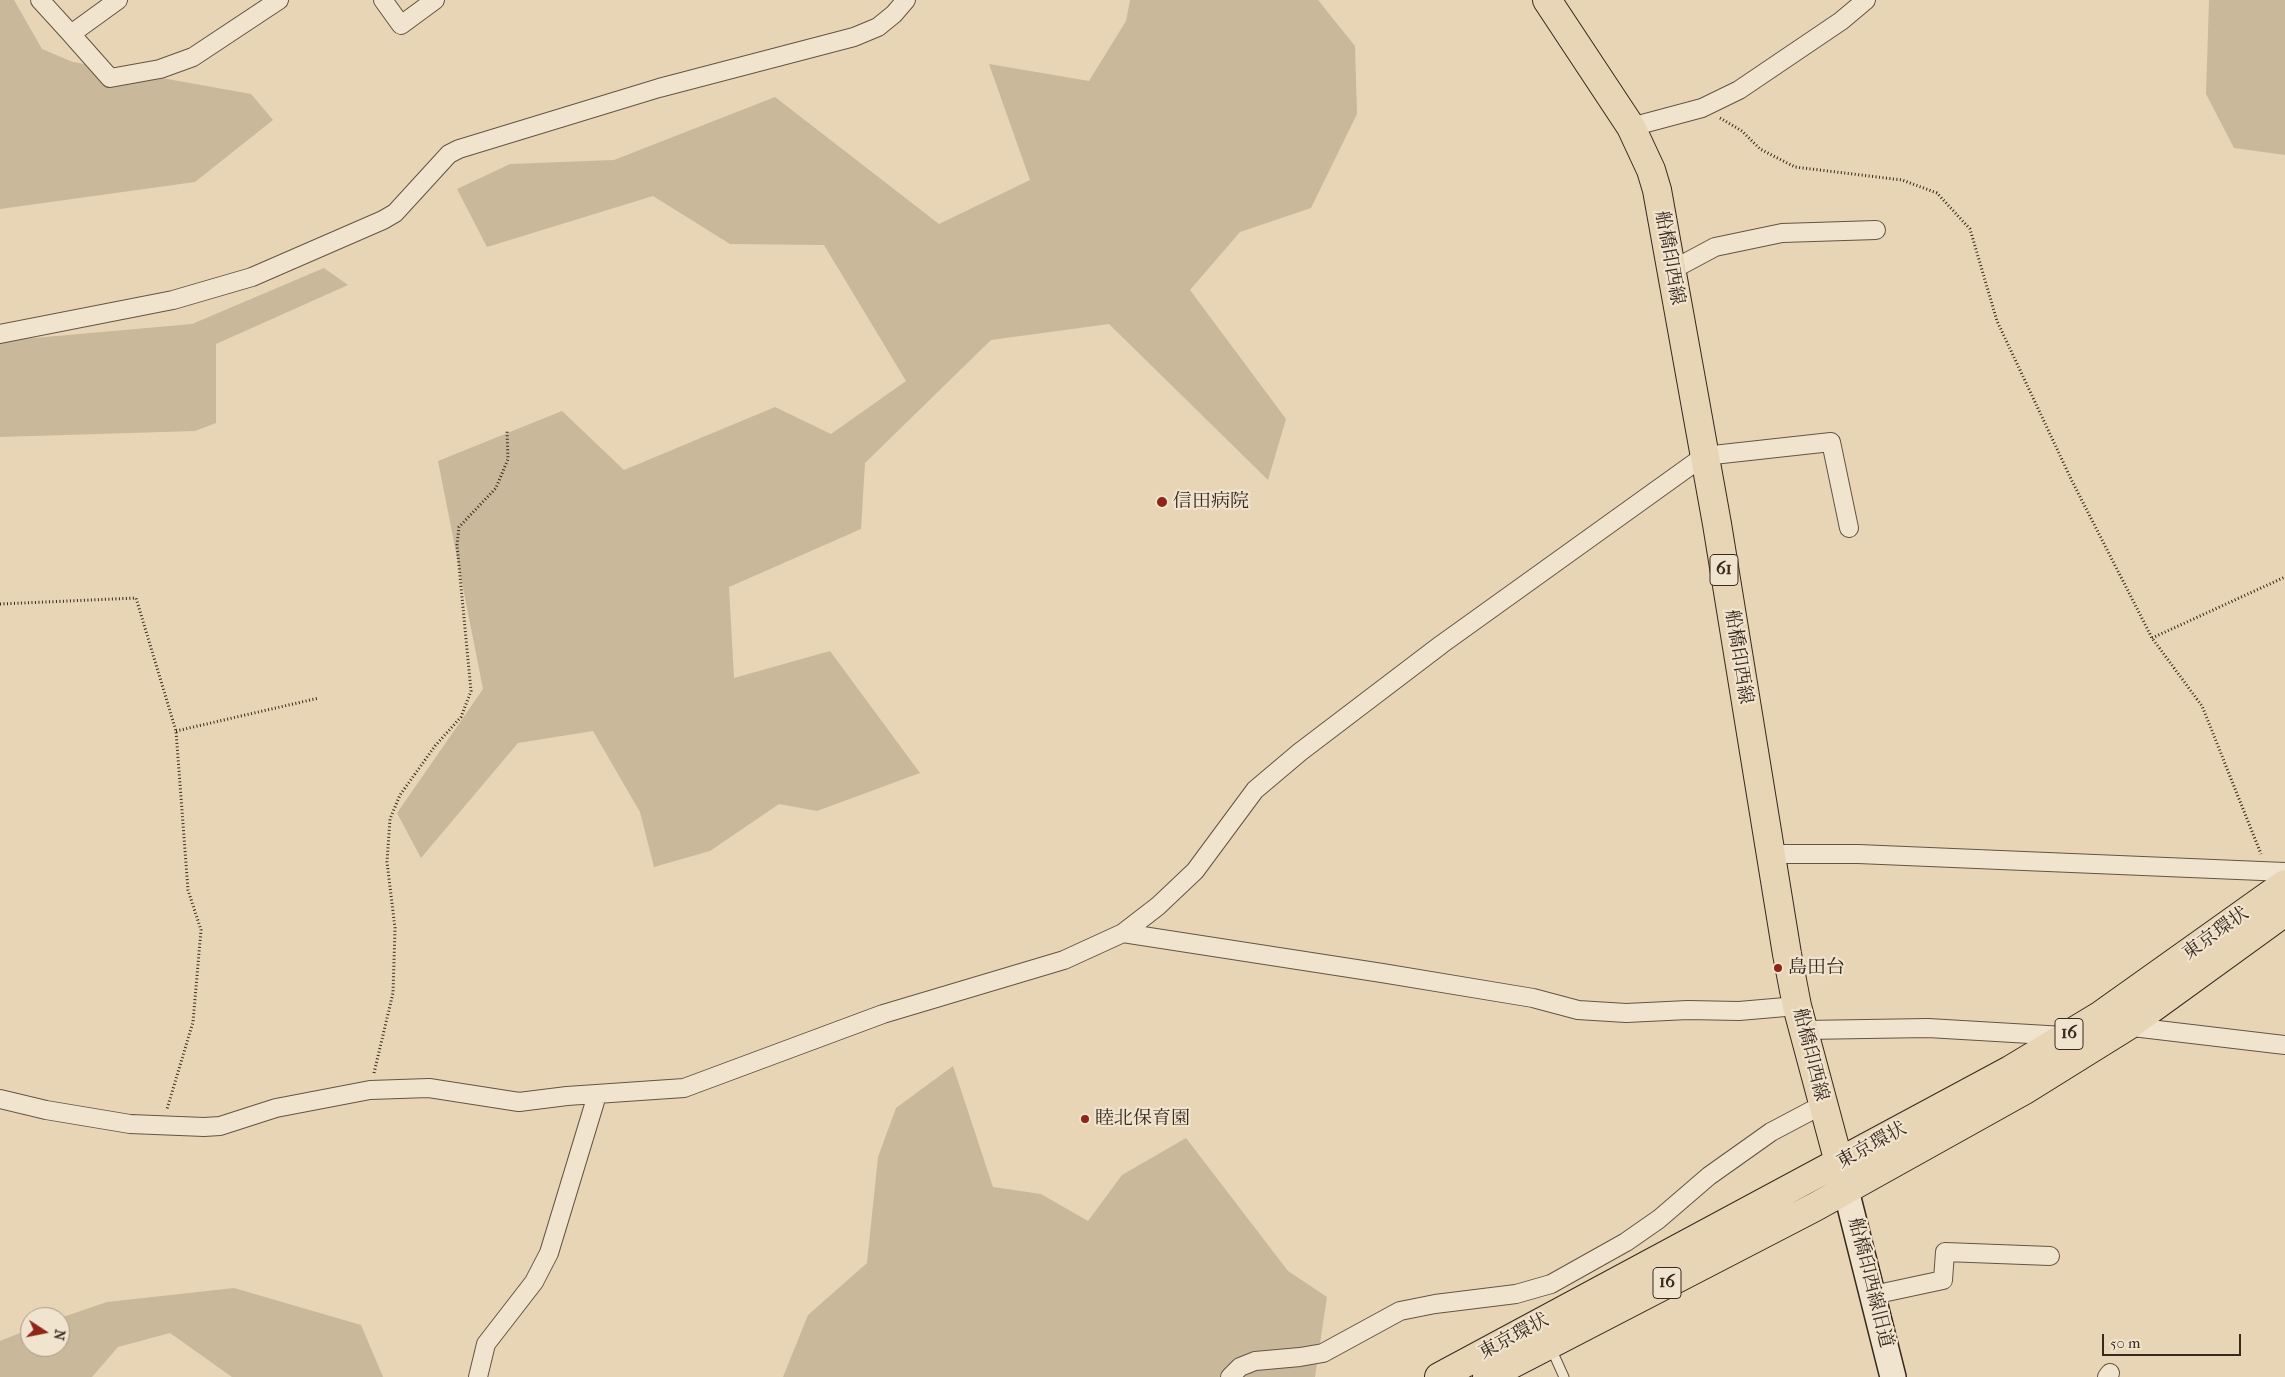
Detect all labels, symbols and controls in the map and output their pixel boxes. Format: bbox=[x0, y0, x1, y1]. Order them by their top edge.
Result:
street label: 船橋印西線 bbox=[1650, 209, 1688, 307]
place label: 信田病院 bbox=[1173, 491, 1249, 513]
marker: 信田病院 bbox=[1155, 495, 1169, 509]
road number: 61 bbox=[1710, 554, 1738, 586]
street label: 船橋印西線 bbox=[1719, 608, 1757, 706]
street label: 東京環状 bbox=[2179, 902, 2253, 966]
place label: 島田台 bbox=[1788, 957, 1845, 979]
marker: 島田台 bbox=[1772, 962, 1784, 974]
street label: 船橋印西線 bbox=[1787, 1006, 1833, 1104]
road number: 16 bbox=[2055, 1019, 2083, 1050]
place label: 睦北保育園 bbox=[1095, 1108, 1190, 1130]
marker: 睦北保育園 bbox=[1079, 1113, 1091, 1125]
street label: 東京環状 bbox=[1833, 1118, 1911, 1174]
street label: 船橋印西線旧道 bbox=[1843, 1216, 1897, 1350]
road number: 16 bbox=[1653, 1268, 1681, 1299]
north arrow bbox=[20, 1307, 70, 1357]
street label: 東京環状 bbox=[1475, 1309, 1553, 1365]
scale bar bbox=[2105, 1324, 2244, 1356]
text: N bbox=[50, 1328, 69, 1342]
text: 50 m bbox=[2110, 1334, 2140, 1352]

